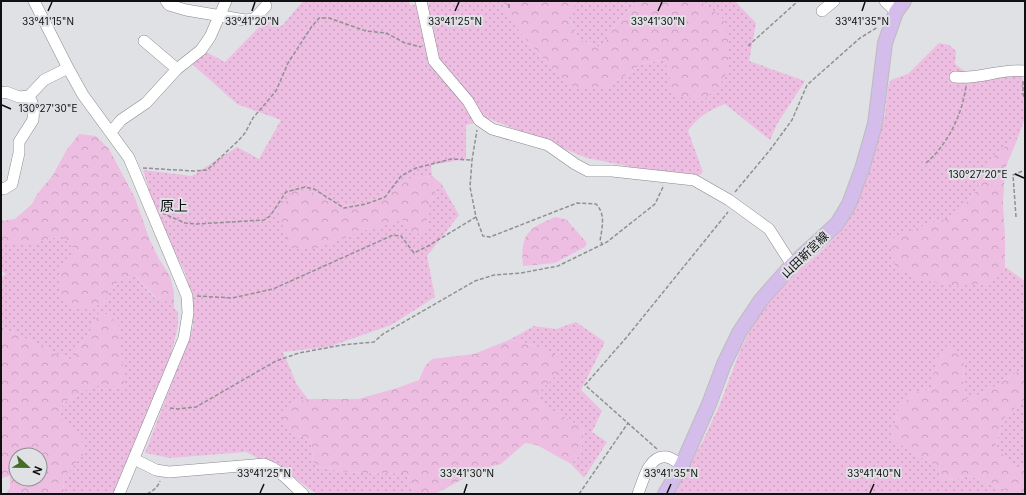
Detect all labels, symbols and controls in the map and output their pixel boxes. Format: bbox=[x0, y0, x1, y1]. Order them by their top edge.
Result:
text: 33°41'15"N bbox=[22, 15, 74, 27]
text: 33°41'20"N bbox=[225, 15, 279, 27]
text: 33°41'25"N bbox=[428, 15, 482, 27]
text: 33°41'30"N bbox=[631, 15, 685, 27]
text: 33°41'35"N bbox=[835, 15, 889, 27]
text: 130°27'30"E bbox=[18, 102, 78, 114]
text: 130°27'20"E bbox=[949, 168, 1007, 180]
district label: 原上 bbox=[160, 197, 188, 214]
street label: 山田新宮線 bbox=[778, 228, 831, 281]
north arrow bbox=[8, 447, 48, 487]
text: N bbox=[29, 464, 45, 477]
text: 33°41'25"N bbox=[237, 467, 291, 479]
text: 33°41'30"N bbox=[440, 467, 494, 479]
text: 33°41'35"N bbox=[644, 467, 698, 479]
text: 33°41'40"N bbox=[847, 467, 901, 479]

